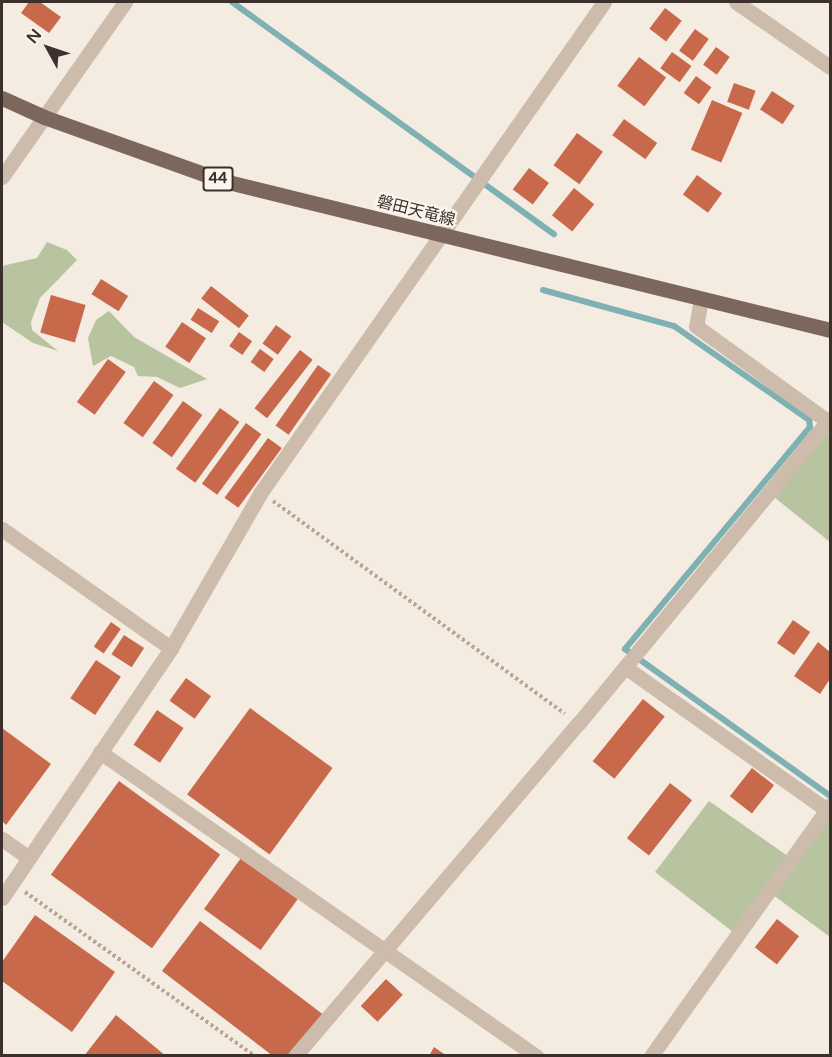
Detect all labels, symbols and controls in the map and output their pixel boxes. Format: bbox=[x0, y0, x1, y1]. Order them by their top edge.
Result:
north arrow bbox=[18, 18, 78, 78]
text: N bbox=[22, 25, 46, 48]
road number: 44 bbox=[202, 167, 234, 191]
street label: 磐田天竜線 bbox=[375, 192, 457, 230]

